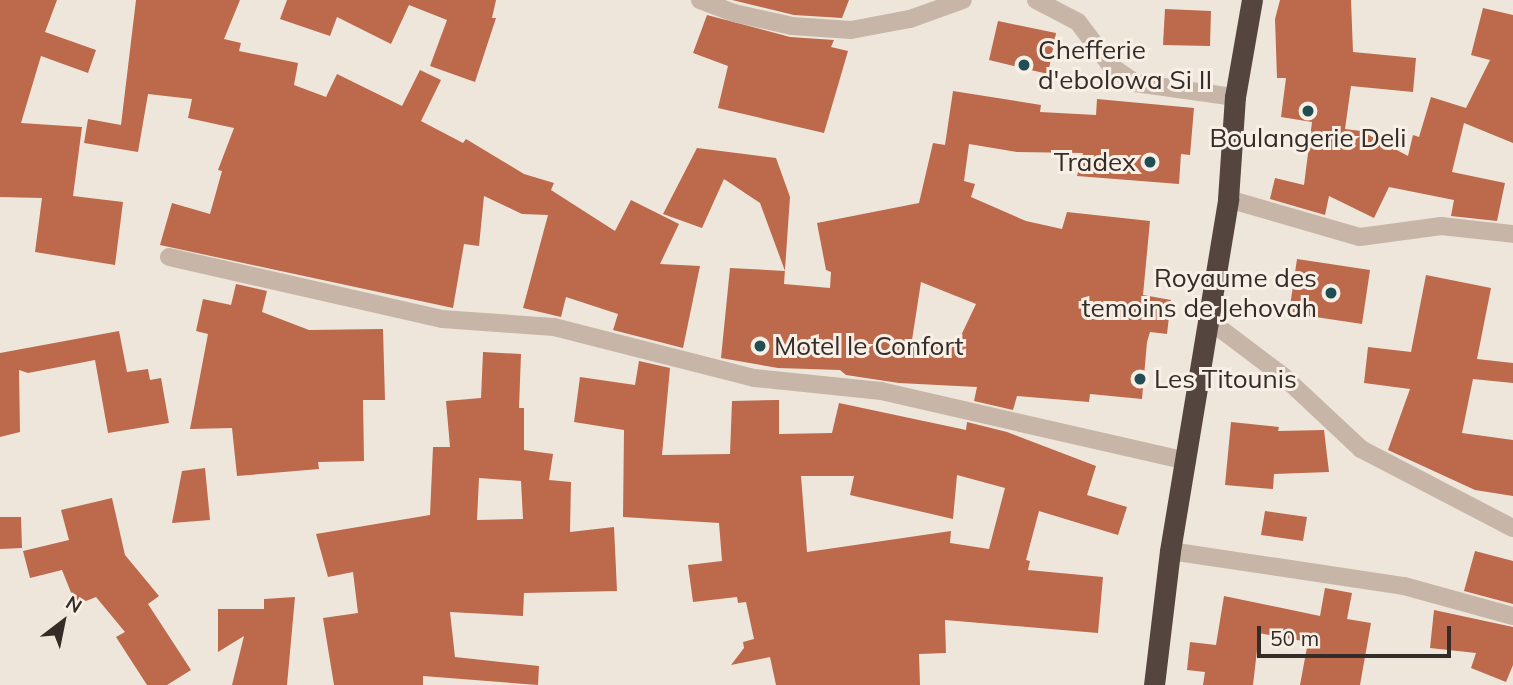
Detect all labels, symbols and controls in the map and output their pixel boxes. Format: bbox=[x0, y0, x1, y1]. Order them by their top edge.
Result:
place label: Chefferie d'ebolowa Si II bbox=[1038, 34, 1212, 96]
marker: Chefferie d'ebolowa Si II bbox=[1016, 57, 1032, 73]
marker: Boulangerie Deli bbox=[1300, 103, 1316, 119]
place label: Boulangerie Deli bbox=[1210, 122, 1406, 154]
place label: Tradex bbox=[1054, 146, 1136, 178]
marker: Tradex bbox=[1142, 154, 1158, 170]
place label: Royaume des temoins de Jehovah bbox=[1082, 262, 1317, 324]
marker: Royaume des temoins de Jehovah bbox=[1323, 285, 1339, 301]
place label: Motel le Confort bbox=[774, 330, 964, 362]
marker: Motel le Confort bbox=[752, 338, 768, 354]
place label: Les Titounis bbox=[1154, 363, 1297, 395]
marker: Les Titounis bbox=[1132, 371, 1148, 387]
north arrow bbox=[28, 587, 98, 657]
text: N bbox=[62, 590, 87, 618]
scale bar bbox=[1261, 612, 1455, 656]
text: 50 m bbox=[1270, 625, 1319, 651]

